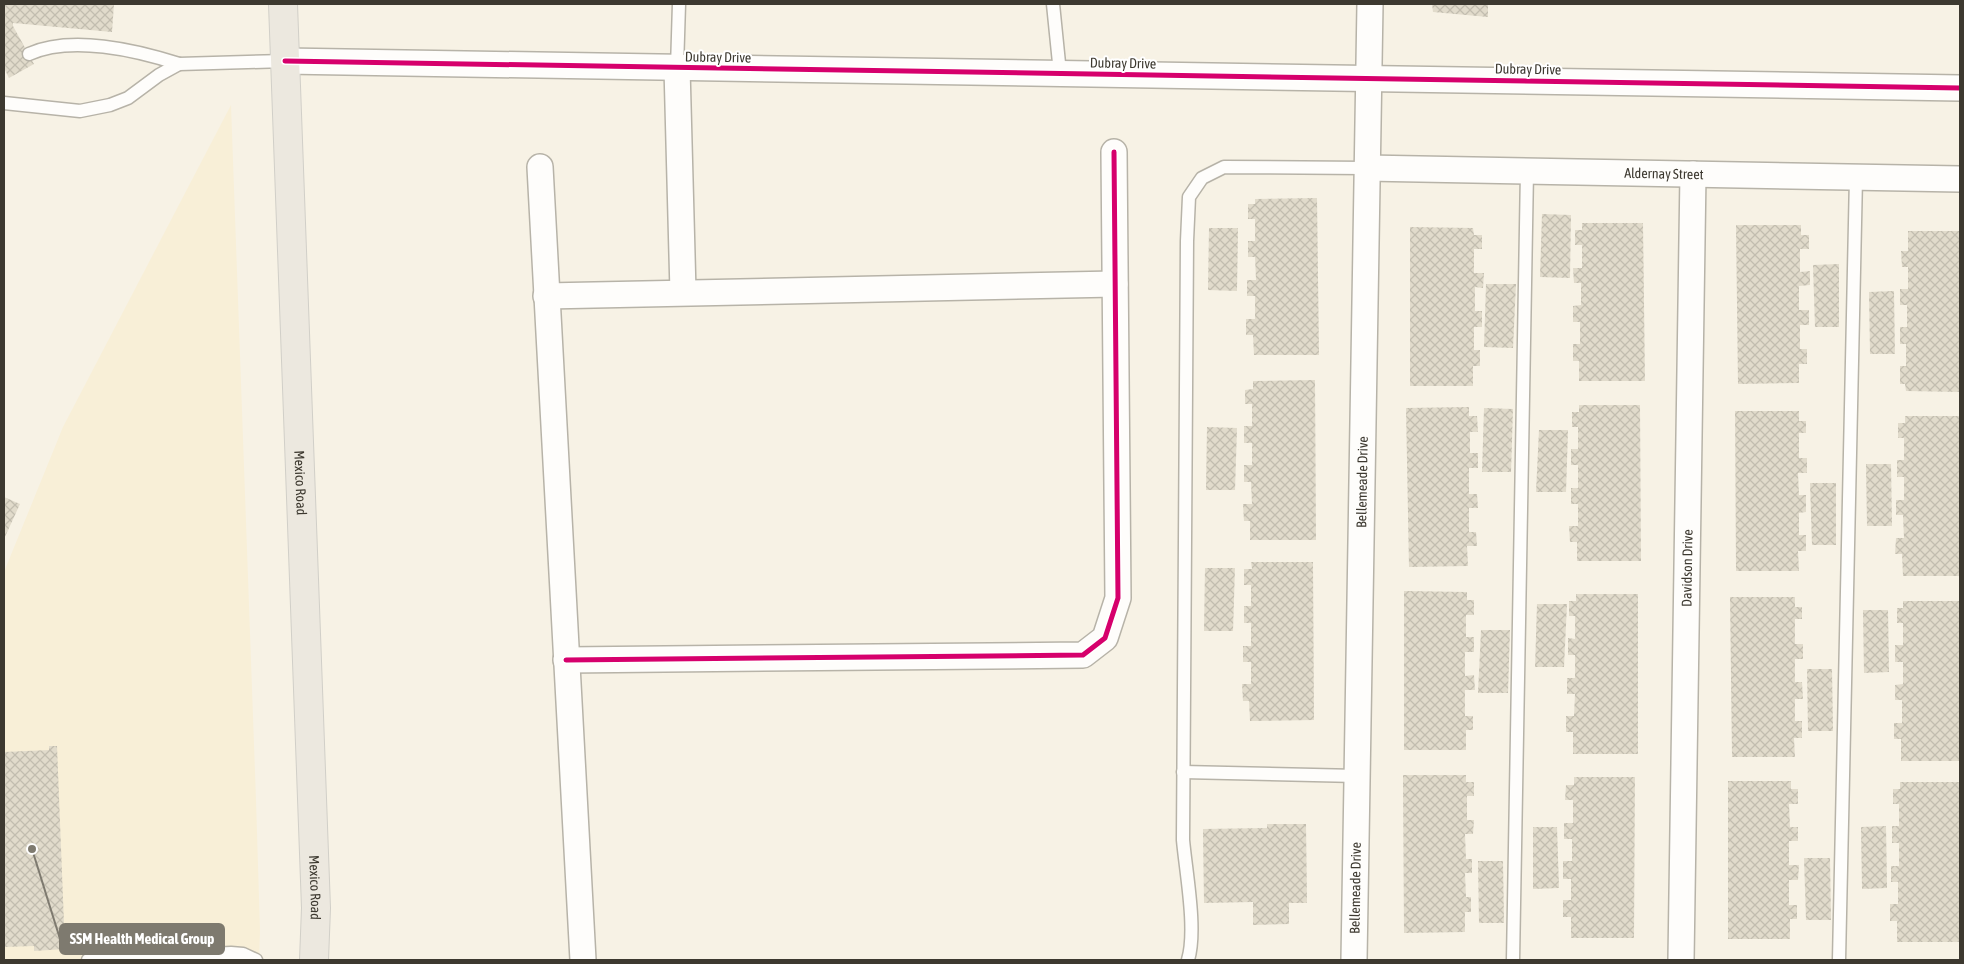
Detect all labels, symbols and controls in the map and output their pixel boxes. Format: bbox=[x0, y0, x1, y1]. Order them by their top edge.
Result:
street label: Dubray Drive bbox=[685, 48, 751, 66]
street label: Dubray Drive bbox=[1090, 54, 1156, 72]
street label: Dubray Drive bbox=[1495, 60, 1561, 78]
street label: Aldernay Street bbox=[1624, 165, 1704, 182]
street label: Bellemeade Drive bbox=[1353, 436, 1371, 528]
street label: Mexico Road bbox=[291, 450, 310, 515]
street label: Davidson Drive bbox=[1678, 529, 1696, 607]
street label: Bellemeade Drive bbox=[1346, 842, 1364, 934]
street label: Mexico Road bbox=[306, 855, 324, 920]
callout: SSM Health Medical Group bbox=[60, 924, 224, 954]
text: SSM Health Medical Group bbox=[70, 930, 214, 947]

